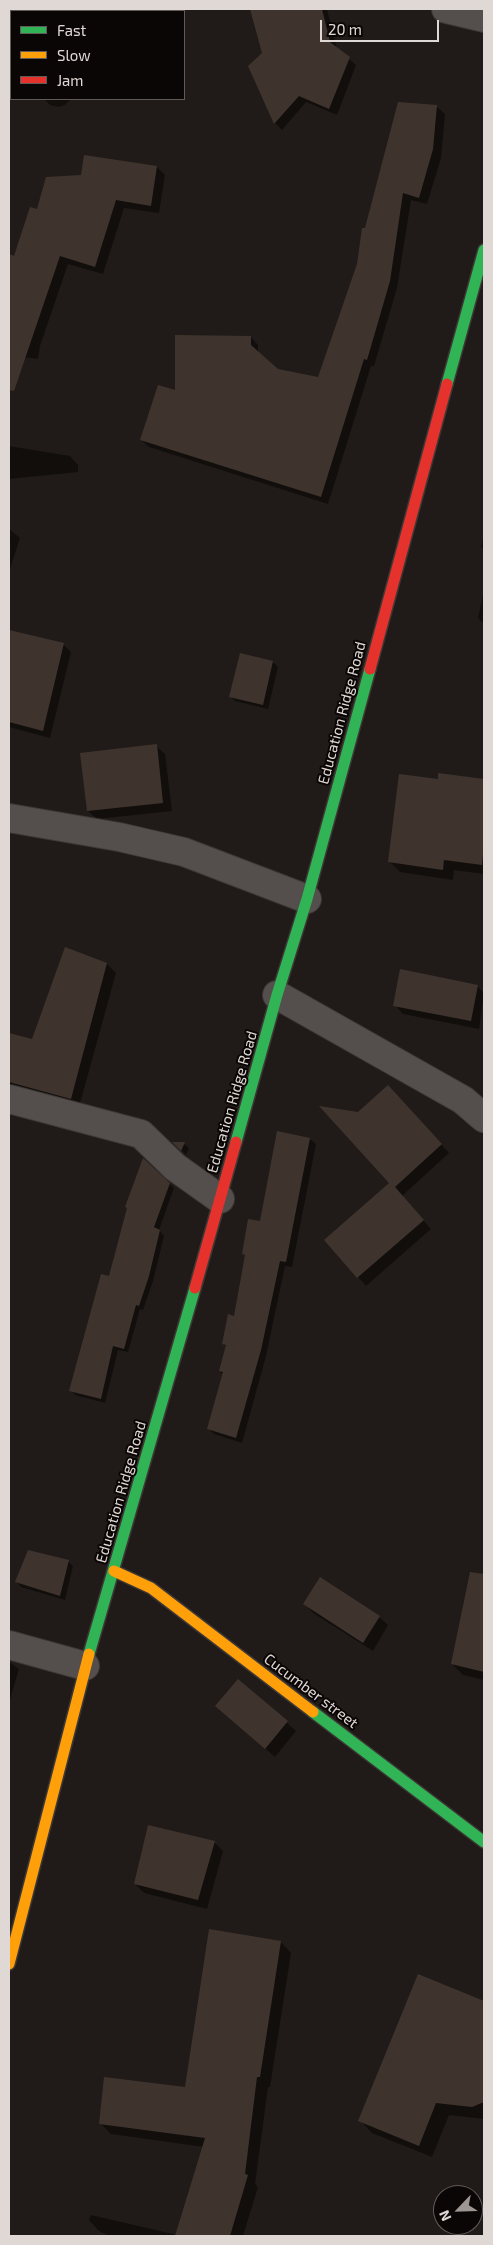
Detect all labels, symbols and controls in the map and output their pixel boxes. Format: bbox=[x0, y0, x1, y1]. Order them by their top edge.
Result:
legend bbox=[10, 10, 185, 100]
scale bar bbox=[323, 10, 442, 42]
text: 20 m bbox=[328, 20, 362, 38]
text: Fast bbox=[57, 21, 86, 39]
text: Slow bbox=[57, 46, 91, 64]
text: Jam bbox=[57, 71, 83, 89]
street label: Education Ridge Road bbox=[314, 640, 370, 786]
street label: Education Ridge Road bbox=[203, 1029, 261, 1175]
street label: Education Ridge Road bbox=[92, 1419, 150, 1565]
street label: Cucumber street bbox=[260, 1650, 362, 1732]
north arrow bbox=[433, 2185, 483, 2235]
text: N bbox=[435, 2208, 455, 2224]

